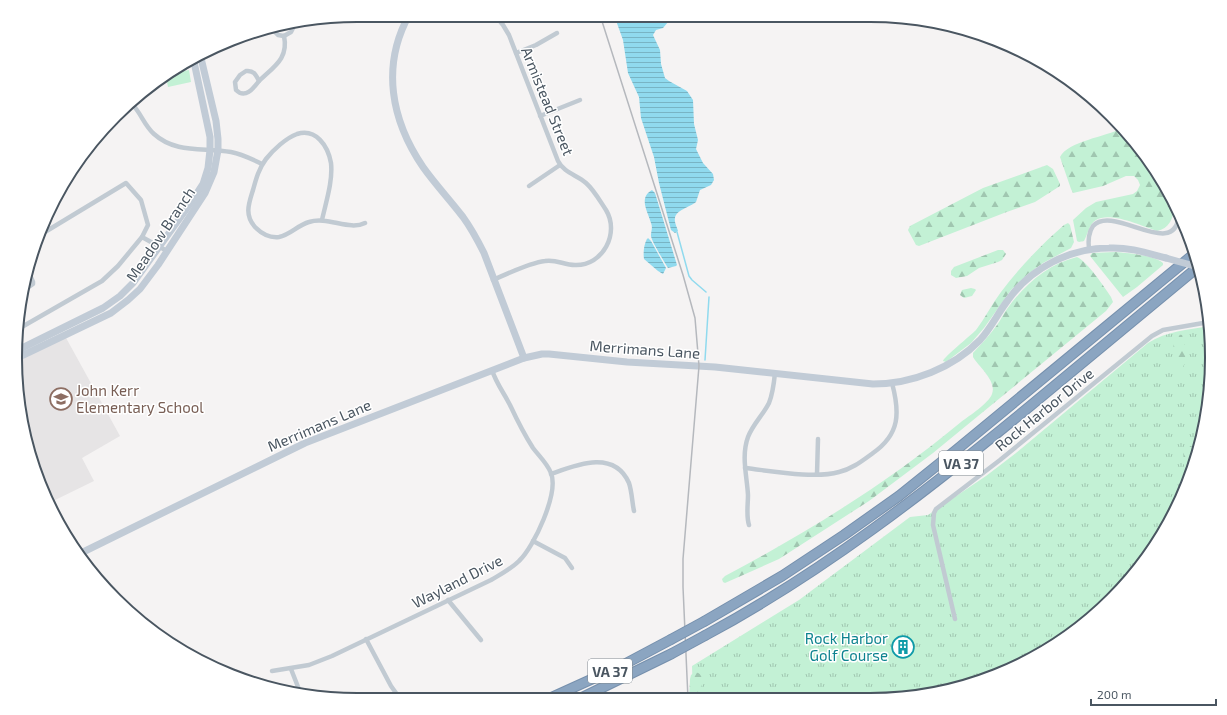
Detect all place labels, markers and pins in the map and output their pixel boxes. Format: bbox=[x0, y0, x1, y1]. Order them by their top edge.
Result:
place label: John Kerr Elementary School bbox=[76, 381, 204, 416]
school or university icon: John Kerr Elementary School bbox=[48, 386, 74, 412]
place label: Rock Harbor Golf Course bbox=[805, 629, 888, 664]
building icon: Rock Harbor Golf Course bbox=[890, 634, 916, 660]

